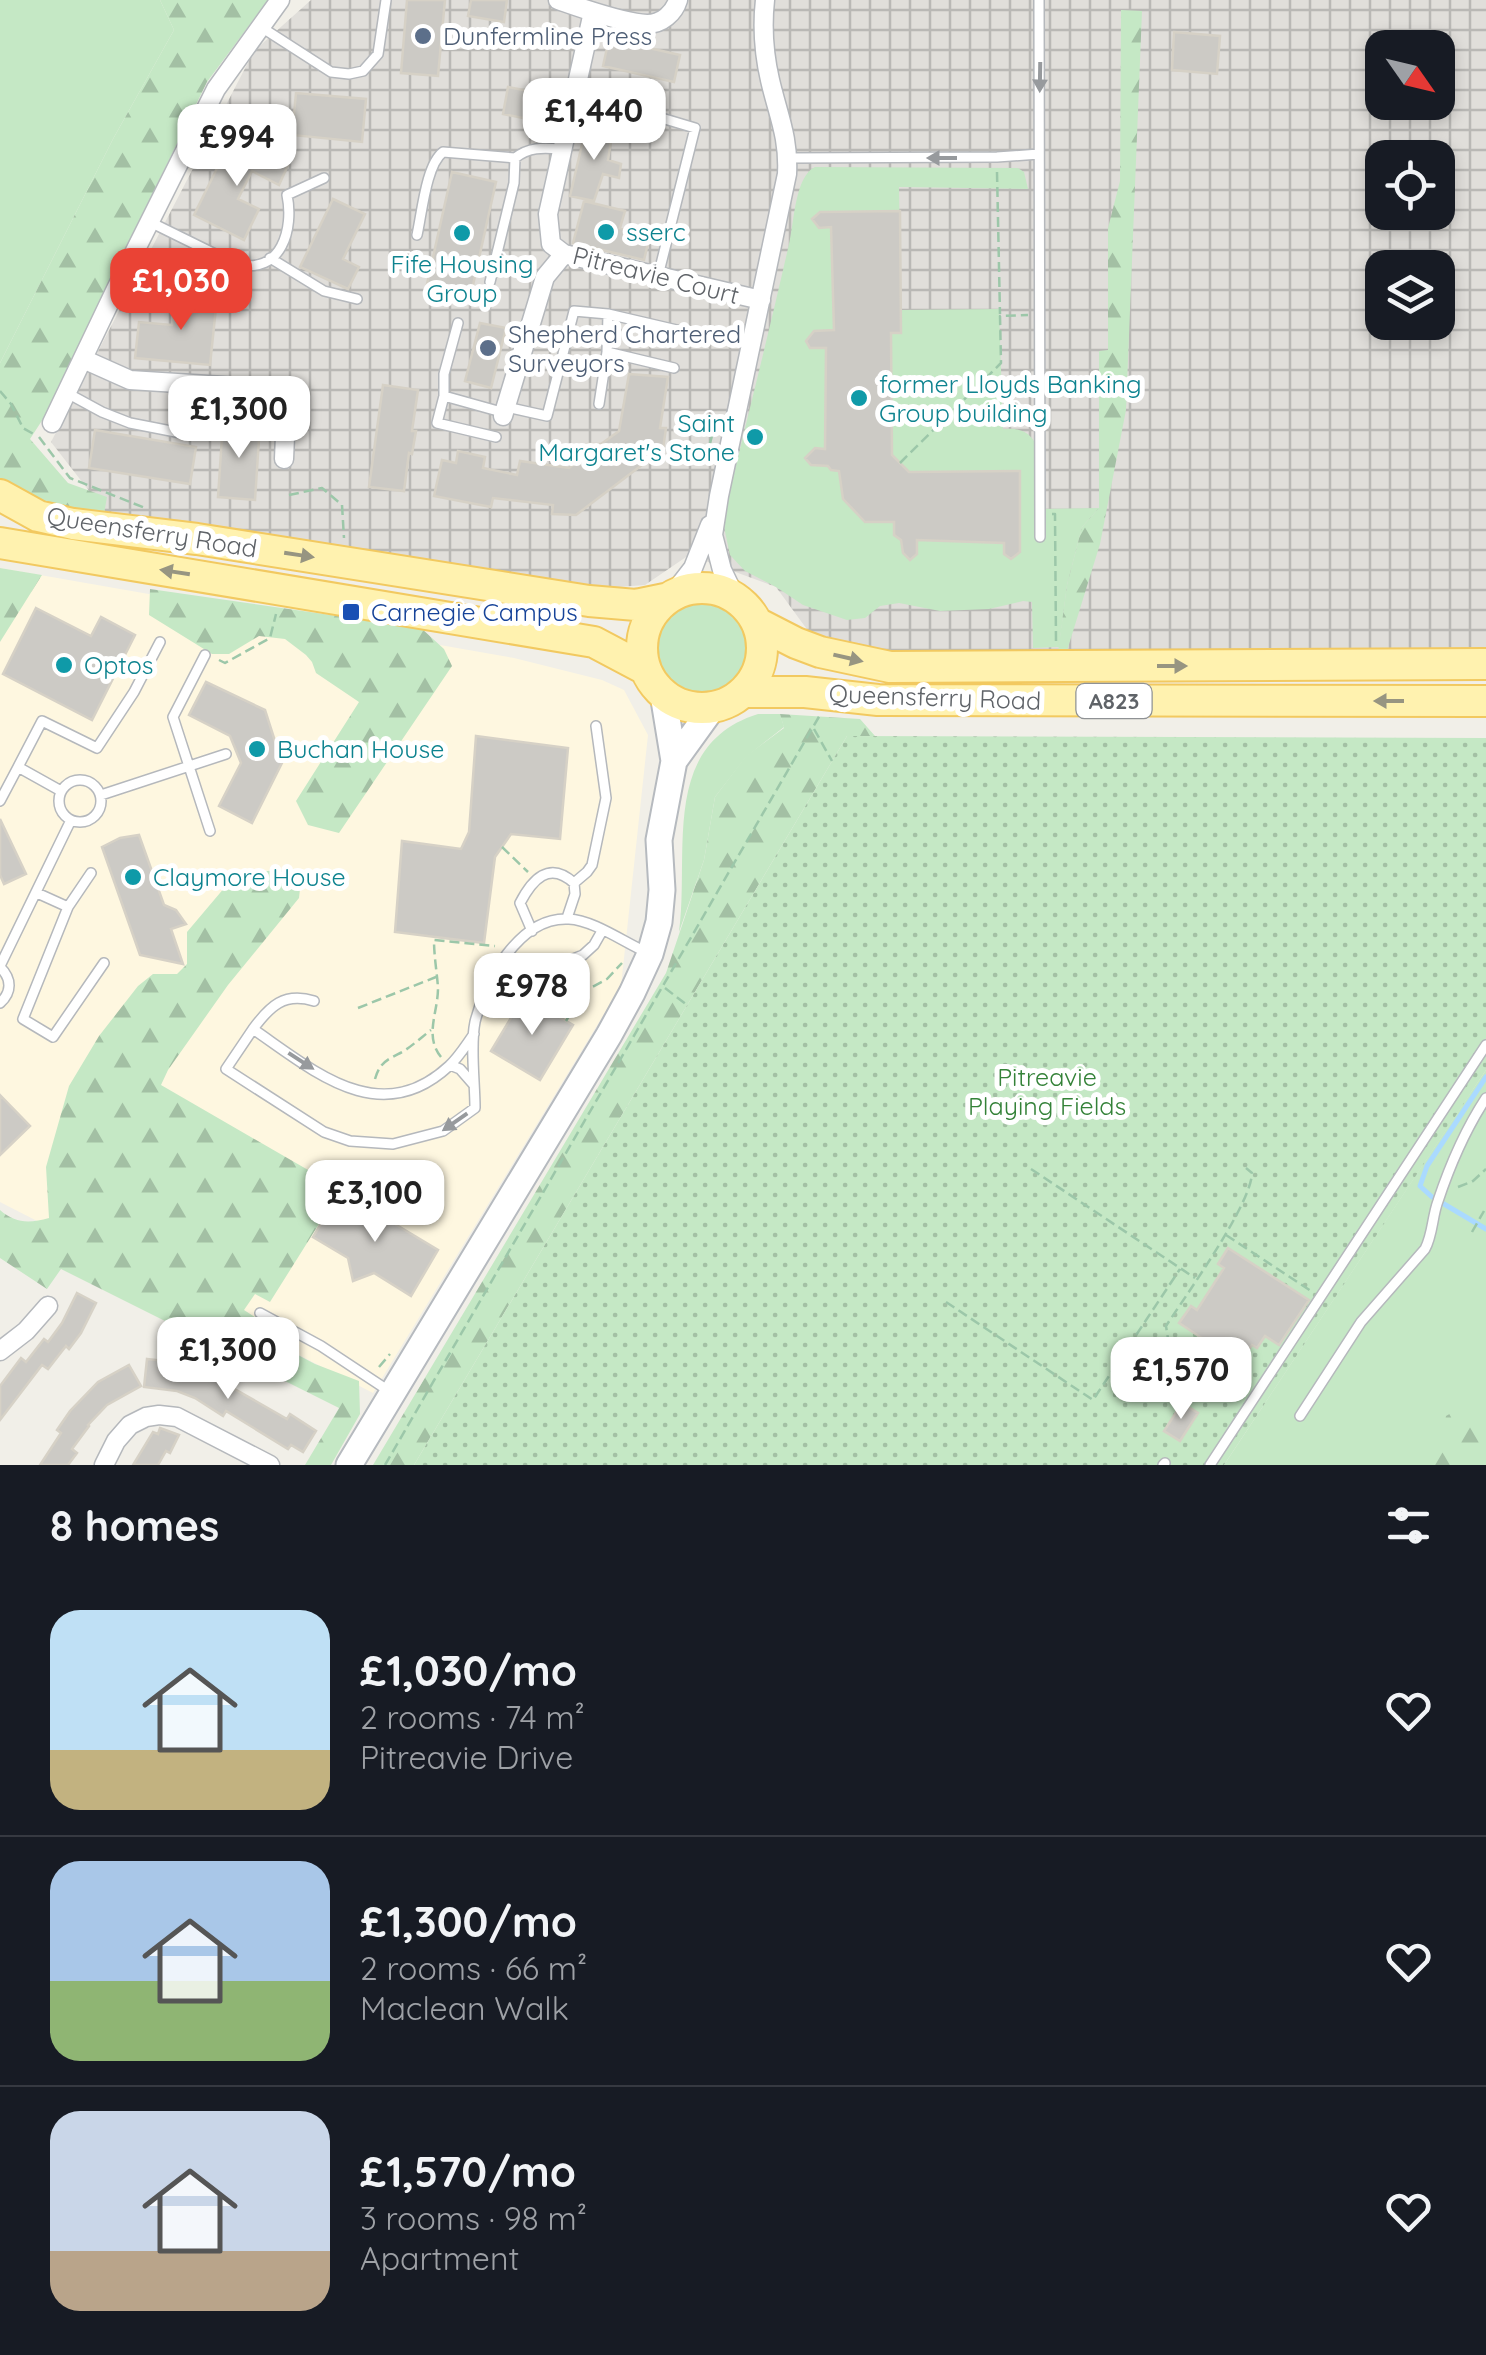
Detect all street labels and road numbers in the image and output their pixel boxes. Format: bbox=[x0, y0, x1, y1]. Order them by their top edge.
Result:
street label: Pitreavie Court bbox=[570, 239, 742, 310]
street label: Queensferry Road bbox=[45, 500, 259, 563]
street label: Queensferry Road bbox=[828, 677, 1042, 716]
road number: A823 bbox=[1076, 684, 1152, 718]

